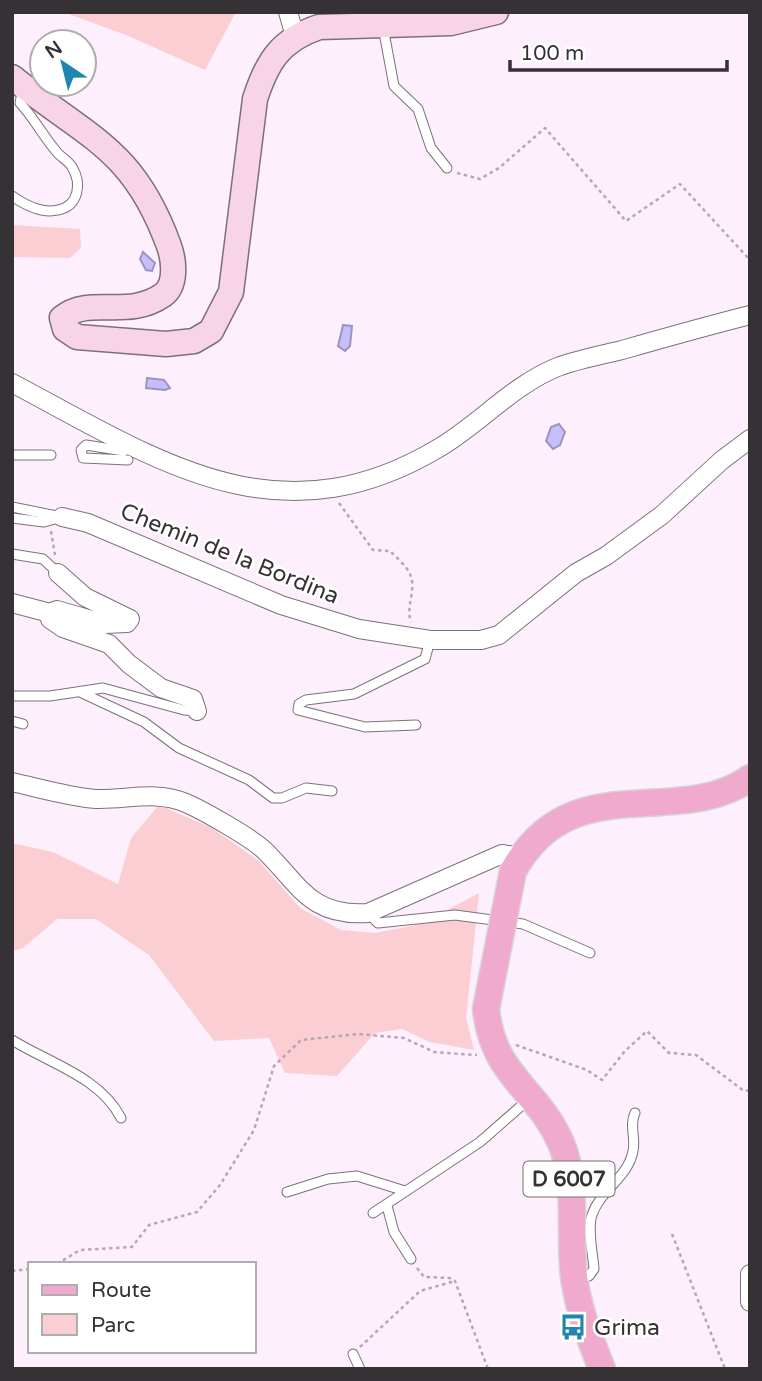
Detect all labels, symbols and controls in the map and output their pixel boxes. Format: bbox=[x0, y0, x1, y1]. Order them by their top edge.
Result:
north arrow bbox=[28, 28, 98, 98]
scale bar bbox=[510, 28, 727, 72]
text: N bbox=[41, 37, 66, 63]
text: 100 m bbox=[520, 41, 584, 66]
street label: Chemin de la Bordina bbox=[116, 497, 343, 611]
road number: D 6007 bbox=[524, 1162, 614, 1196]
legend bbox=[28, 1262, 256, 1353]
text: Route bbox=[91, 1278, 151, 1303]
bus stop icon: Grima bbox=[558, 1312, 588, 1342]
text: Parc bbox=[91, 1313, 135, 1338]
place label: Grima bbox=[594, 1314, 660, 1342]

